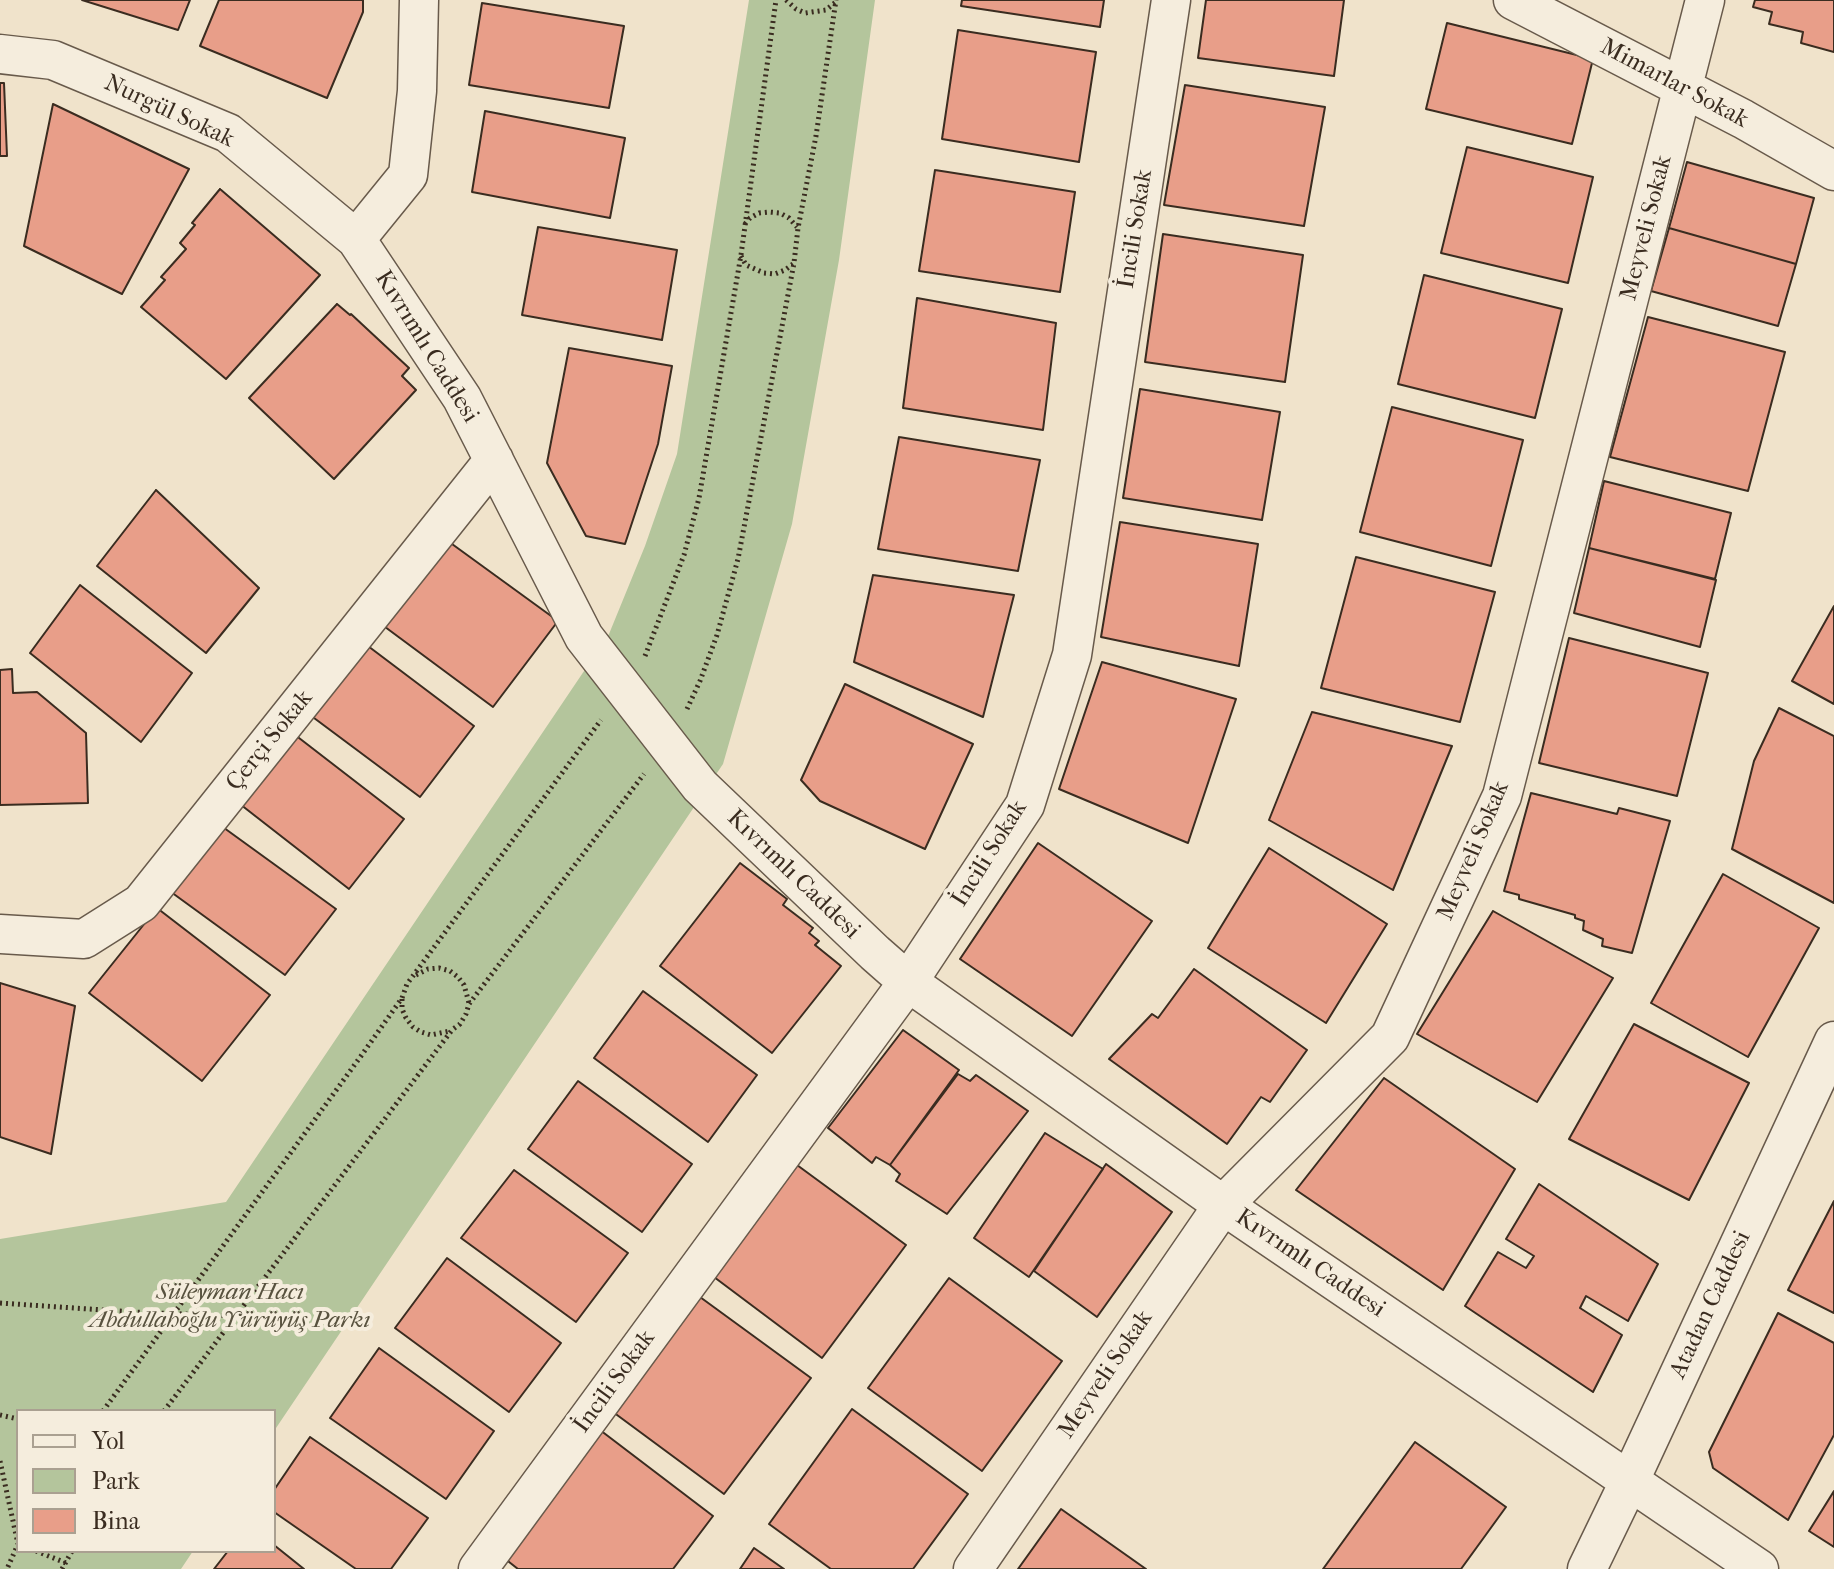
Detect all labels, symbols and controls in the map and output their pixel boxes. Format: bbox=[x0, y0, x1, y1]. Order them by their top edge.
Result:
street label: Mimarlar Sokak bbox=[1595, 33, 1753, 135]
street label: Nurgül Sokak bbox=[99, 69, 239, 155]
street label: Meyveli Sokak bbox=[1615, 153, 1679, 303]
street label: İncili Sokak bbox=[1112, 168, 1160, 290]
street label: Kıvrımlı Caddesi bbox=[368, 266, 484, 428]
street label: Çerçi Sokak bbox=[221, 685, 319, 797]
street label: Meyveli Sokak bbox=[1432, 777, 1516, 925]
street label: İncili Sokak bbox=[946, 796, 1034, 912]
street label: Kıvrımlı Caddesi bbox=[720, 804, 866, 946]
street label: Kıvrımlı Caddesi bbox=[1230, 1203, 1390, 1325]
street label: Atadan Caddesi bbox=[1664, 1227, 1758, 1383]
park label: Süleyman Hacı Abdullahoğlu Yürüyüş Parkı bbox=[90, 1279, 370, 1335]
street label: Meyveli Sokak bbox=[1053, 1305, 1159, 1445]
street label: İncili Sokak bbox=[568, 1325, 662, 1439]
legend bbox=[16, 1409, 276, 1553]
text: Yol bbox=[92, 1427, 125, 1455]
text: Park bbox=[92, 1467, 140, 1495]
text: Bina bbox=[92, 1507, 140, 1535]

